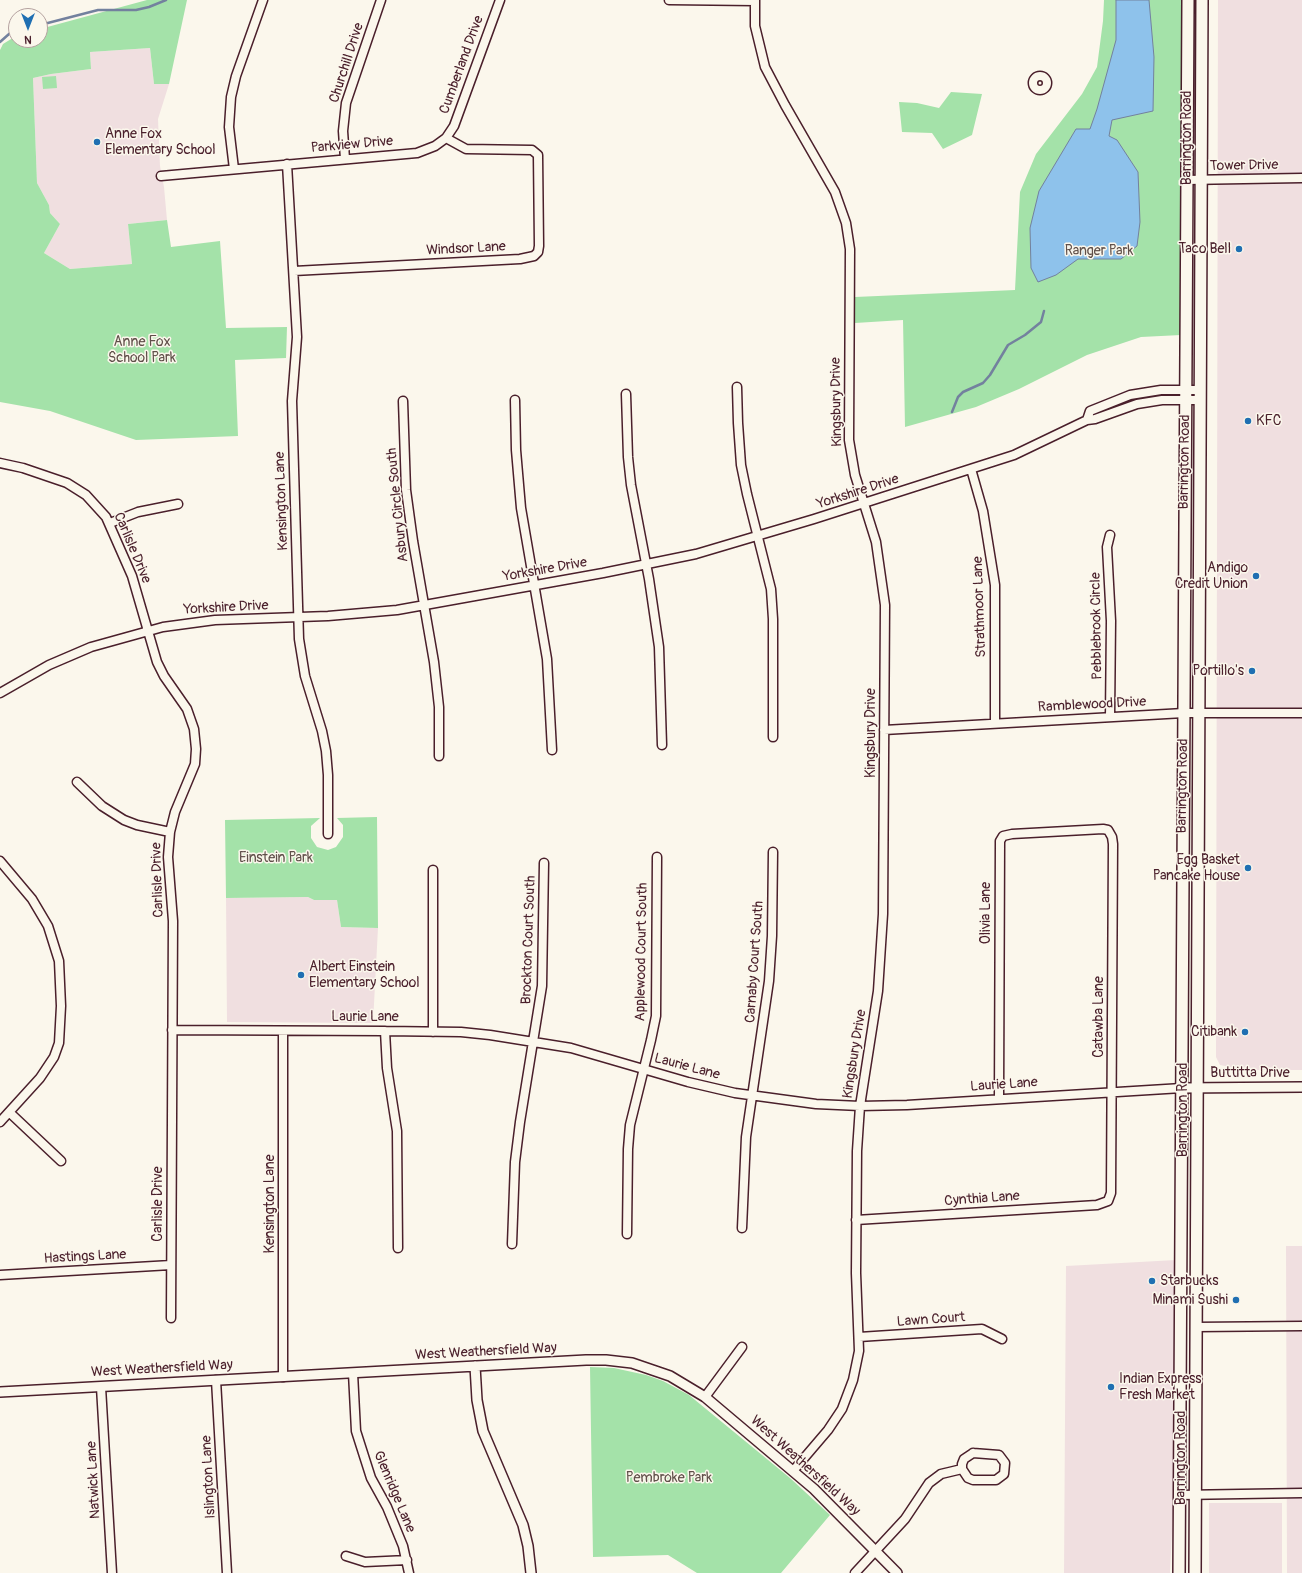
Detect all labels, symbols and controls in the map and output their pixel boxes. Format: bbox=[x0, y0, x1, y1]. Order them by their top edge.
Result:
north arrow bbox=[8, 8, 48, 48]
street label: Cumberland Drive bbox=[436, 13, 488, 117]
street label: Churchill Drive bbox=[326, 21, 368, 105]
text: N bbox=[24, 33, 32, 46]
street label: Barrington Road bbox=[1179, 91, 1195, 185]
place label: Anne Fox Elementary School bbox=[105, 126, 216, 158]
street label: Parkview Drive bbox=[310, 133, 394, 157]
marker: Anne Fox Elementary School bbox=[92, 137, 102, 147]
street label: Tower Drive bbox=[1209, 157, 1279, 175]
street label: Windsor Lane bbox=[426, 239, 506, 259]
place label: Taco Bell bbox=[1178, 241, 1231, 257]
park label: Ranger Park bbox=[1065, 243, 1133, 259]
marker: Taco Bell bbox=[1234, 244, 1244, 254]
park label: Anne Fox School Park bbox=[108, 334, 176, 366]
street label: Kingsbury Drive bbox=[828, 357, 846, 447]
place label: KFC bbox=[1256, 413, 1282, 429]
street label: Barrington Road bbox=[1176, 414, 1194, 510]
marker: KFC bbox=[1243, 416, 1253, 426]
street label: Asbury Circle South bbox=[384, 447, 412, 563]
street label: Kensington Lane bbox=[272, 451, 292, 551]
street label: Yorkshire Drive bbox=[815, 471, 901, 513]
street label: Carlisle Drive bbox=[110, 510, 154, 586]
street label: Yorkshire Drive bbox=[502, 554, 588, 586]
street label: Strathmoor Lane bbox=[970, 556, 990, 658]
place label: Andigo Credit Union bbox=[1175, 560, 1248, 592]
marker: Andigo Credit Union bbox=[1251, 571, 1261, 581]
street label: Pebblebrook Circle bbox=[1088, 572, 1106, 680]
street label: Yorkshire Drive bbox=[183, 597, 269, 619]
place label: Portillo's bbox=[1192, 663, 1244, 679]
marker: Portillo's bbox=[1247, 666, 1257, 676]
street label: Kingsbury Drive bbox=[863, 688, 879, 778]
street label: Ramblewood Drive bbox=[1037, 694, 1147, 716]
street label: Barrington Road bbox=[1174, 738, 1192, 834]
street label: Carlisle Drive bbox=[148, 842, 168, 918]
park label: Einstein Park bbox=[239, 850, 313, 866]
place label: Egg Basket Pancake House bbox=[1153, 852, 1240, 884]
marker: Egg Basket Pancake House bbox=[1243, 863, 1253, 873]
street label: Brockton Court South bbox=[518, 875, 540, 1005]
street label: Applewood Court South bbox=[632, 882, 652, 1022]
street label: Olivia Lane bbox=[978, 882, 994, 944]
street label: Carnaby Court South bbox=[742, 900, 768, 1024]
place label: Albert Einstein Elementary School bbox=[309, 959, 420, 992]
marker: Albert Einstein Elementary School bbox=[296, 970, 306, 980]
street label: Catawba Lane bbox=[1091, 976, 1107, 1058]
street label: Kingsbury Drive bbox=[840, 1008, 870, 1100]
street label: Laurie Lane bbox=[331, 1009, 399, 1025]
place label: Citibank bbox=[1191, 1024, 1237, 1040]
marker: Citibank bbox=[1240, 1027, 1250, 1037]
street label: Laurie Lane bbox=[652, 1050, 722, 1084]
street label: Barrington Road bbox=[1175, 1063, 1191, 1157]
street label: Buttitta Drive bbox=[1210, 1065, 1290, 1081]
street label: Laurie Lane bbox=[970, 1074, 1038, 1096]
street label: Kensington Lane bbox=[262, 1154, 278, 1254]
street label: Carlisle Drive bbox=[150, 1166, 166, 1242]
street label: Cynthia Lane bbox=[944, 1188, 1020, 1210]
street label: Hastings Lane bbox=[43, 1246, 127, 1268]
place label: Starbucks bbox=[1160, 1273, 1218, 1289]
marker: Starbucks bbox=[1147, 1276, 1157, 1286]
place label: Minami Sushi bbox=[1153, 1292, 1228, 1308]
marker: Minami Sushi bbox=[1231, 1295, 1241, 1305]
street label: Lawn Court bbox=[896, 1309, 966, 1331]
street label: West Weathersfield Way bbox=[415, 1340, 557, 1364]
street label: West Weathersfield Way bbox=[91, 1357, 233, 1381]
place label: Indian Express Fresh Market bbox=[1119, 1371, 1202, 1404]
marker: Indian Express Fresh Market bbox=[1106, 1382, 1116, 1392]
street label: Barrington Road bbox=[1173, 1411, 1189, 1505]
street label: West Weathersfield Way bbox=[747, 1412, 863, 1520]
street label: Islington Lane bbox=[198, 1435, 220, 1519]
street label: Natwick Lane bbox=[84, 1441, 104, 1519]
street label: Glenridge Lane bbox=[369, 1449, 419, 1535]
park label: Pembroke Park bbox=[626, 1470, 712, 1486]

